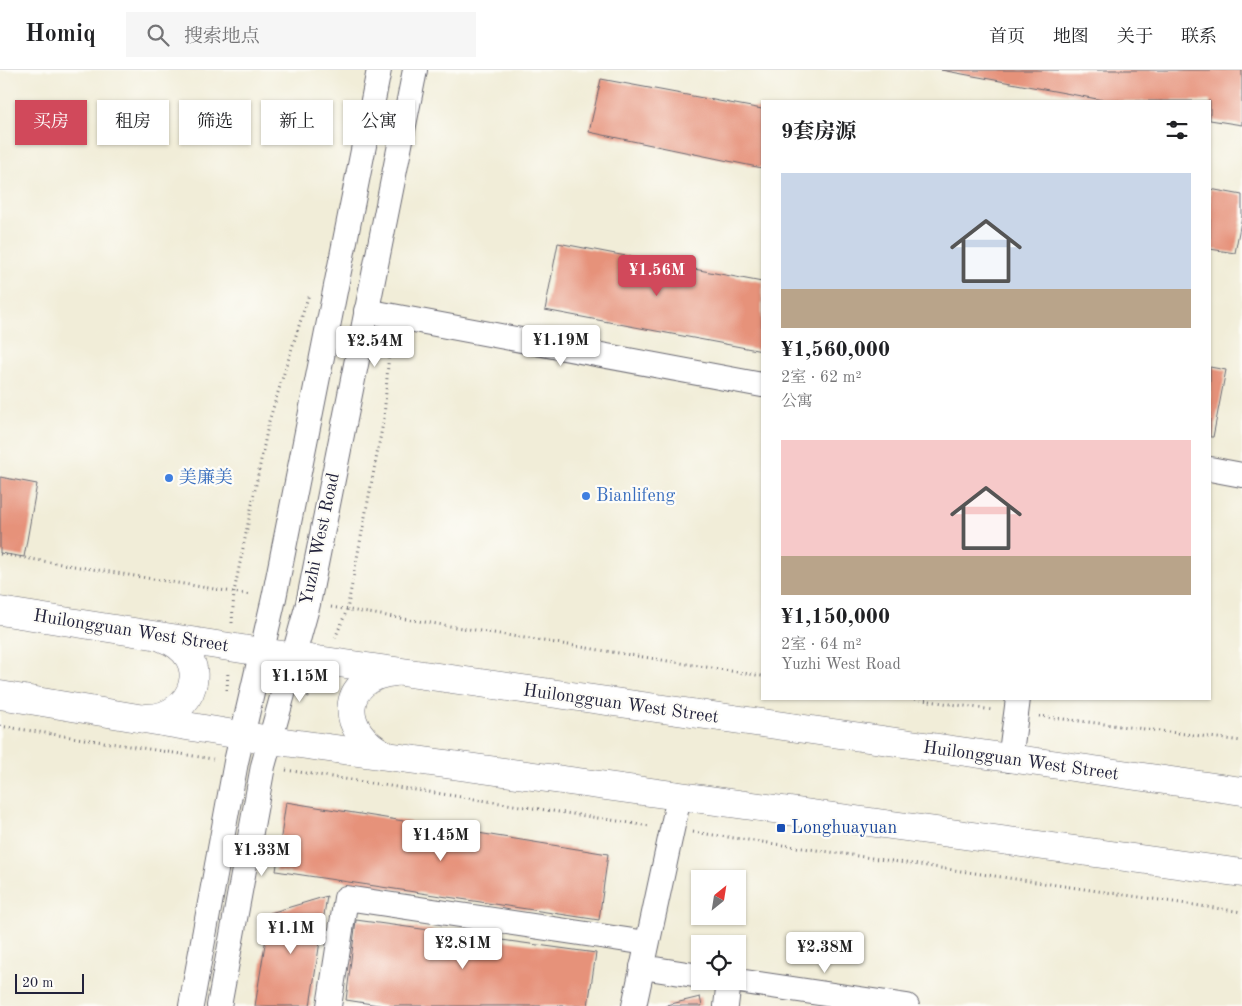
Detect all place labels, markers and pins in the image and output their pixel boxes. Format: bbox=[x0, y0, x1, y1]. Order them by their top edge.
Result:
pin: ¥1.56M bbox=[616, 254, 698, 297]
pin: ¥1.19M bbox=[520, 324, 602, 367]
pin: ¥2.54M bbox=[334, 326, 416, 368]
place label: 美廉美 bbox=[179, 467, 233, 487]
marker: 美廉美 bbox=[163, 472, 175, 484]
place label: Bianlifeng bbox=[596, 487, 676, 505]
marker: Bianlifeng bbox=[580, 490, 592, 502]
pin: ¥1.15M bbox=[259, 660, 341, 703]
place label: Longhuayuan bbox=[791, 819, 897, 837]
pin: ¥1.45M bbox=[400, 820, 482, 862]
marker: Longhuayuan bbox=[775, 822, 787, 834]
pin: ¥1.33M bbox=[221, 834, 303, 877]
pin: ¥1.1M bbox=[256, 912, 326, 955]
pin: ¥2.81M bbox=[422, 928, 504, 970]
pin: ¥2.38M bbox=[784, 932, 866, 974]

